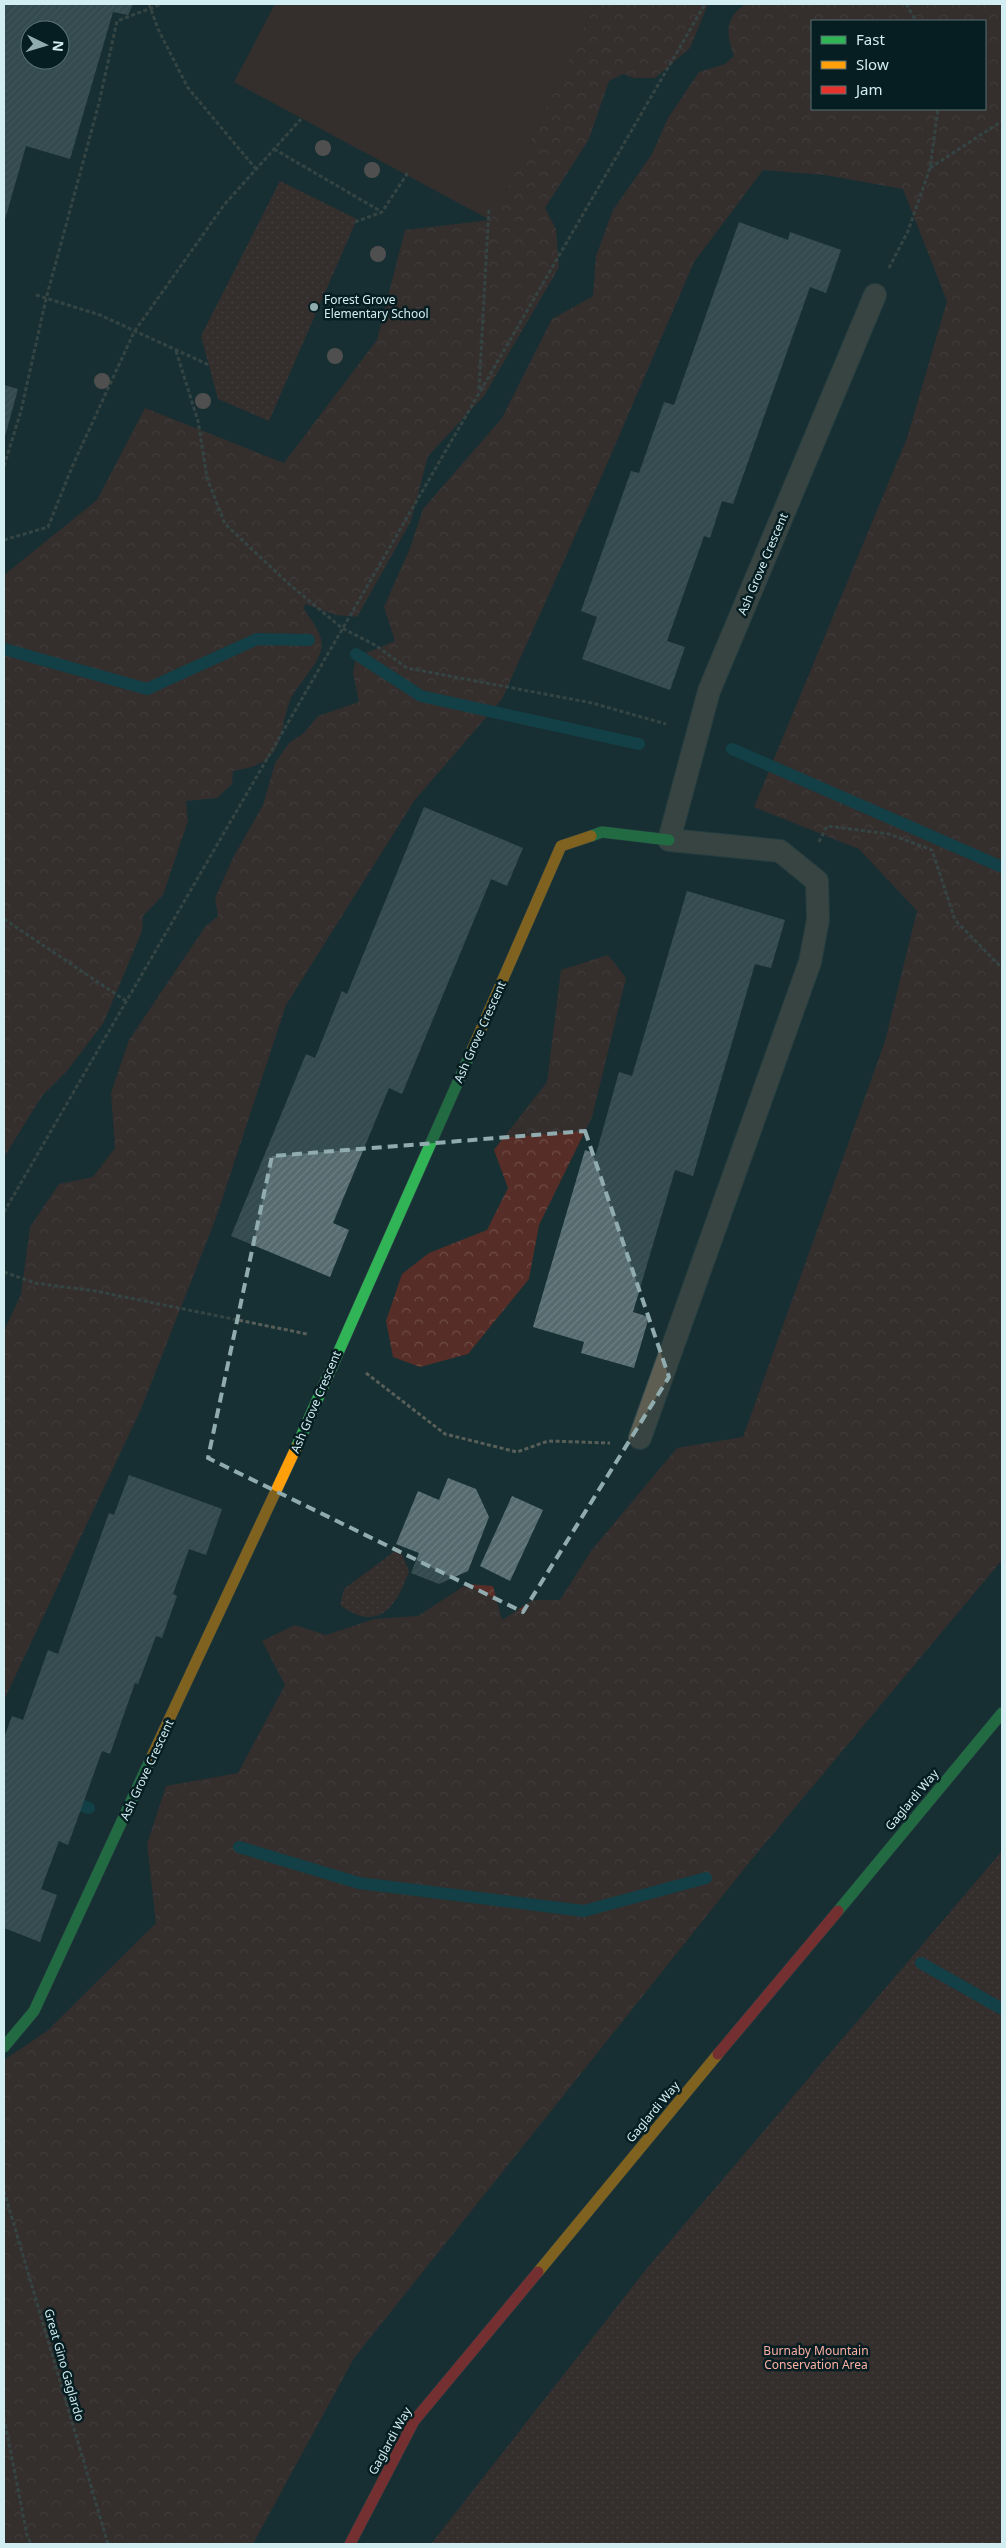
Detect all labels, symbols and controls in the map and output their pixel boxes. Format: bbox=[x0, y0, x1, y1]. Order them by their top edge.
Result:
north arrow bbox=[20, 20, 70, 70]
legend bbox=[811, 20, 986, 110]
text: Fast bbox=[856, 29, 885, 49]
text: N bbox=[48, 40, 68, 53]
text: Slow bbox=[856, 54, 889, 74]
text: Jam bbox=[854, 79, 883, 99]
place label: Forest Grove Elementary School bbox=[324, 291, 429, 322]
marker: Forest Grove Elementary School bbox=[308, 301, 320, 313]
street label: Ash Grove Crescent bbox=[733, 509, 792, 618]
street label: Ash Grove Crescent bbox=[450, 978, 510, 1085]
street label: Ash Grove Crescent bbox=[286, 1347, 345, 1456]
street label: Ash Grove Crescent bbox=[116, 1716, 178, 1823]
street label: Gaglardi Way bbox=[881, 1765, 943, 1834]
street label: Gaglardi Way bbox=[622, 2077, 684, 2146]
street label: Great Gino Gaglardo bbox=[40, 2307, 89, 2423]
park label: Burnaby Mountain Conservation Area bbox=[763, 2342, 869, 2373]
street label: Gaglardi Way bbox=[364, 2403, 416, 2478]

